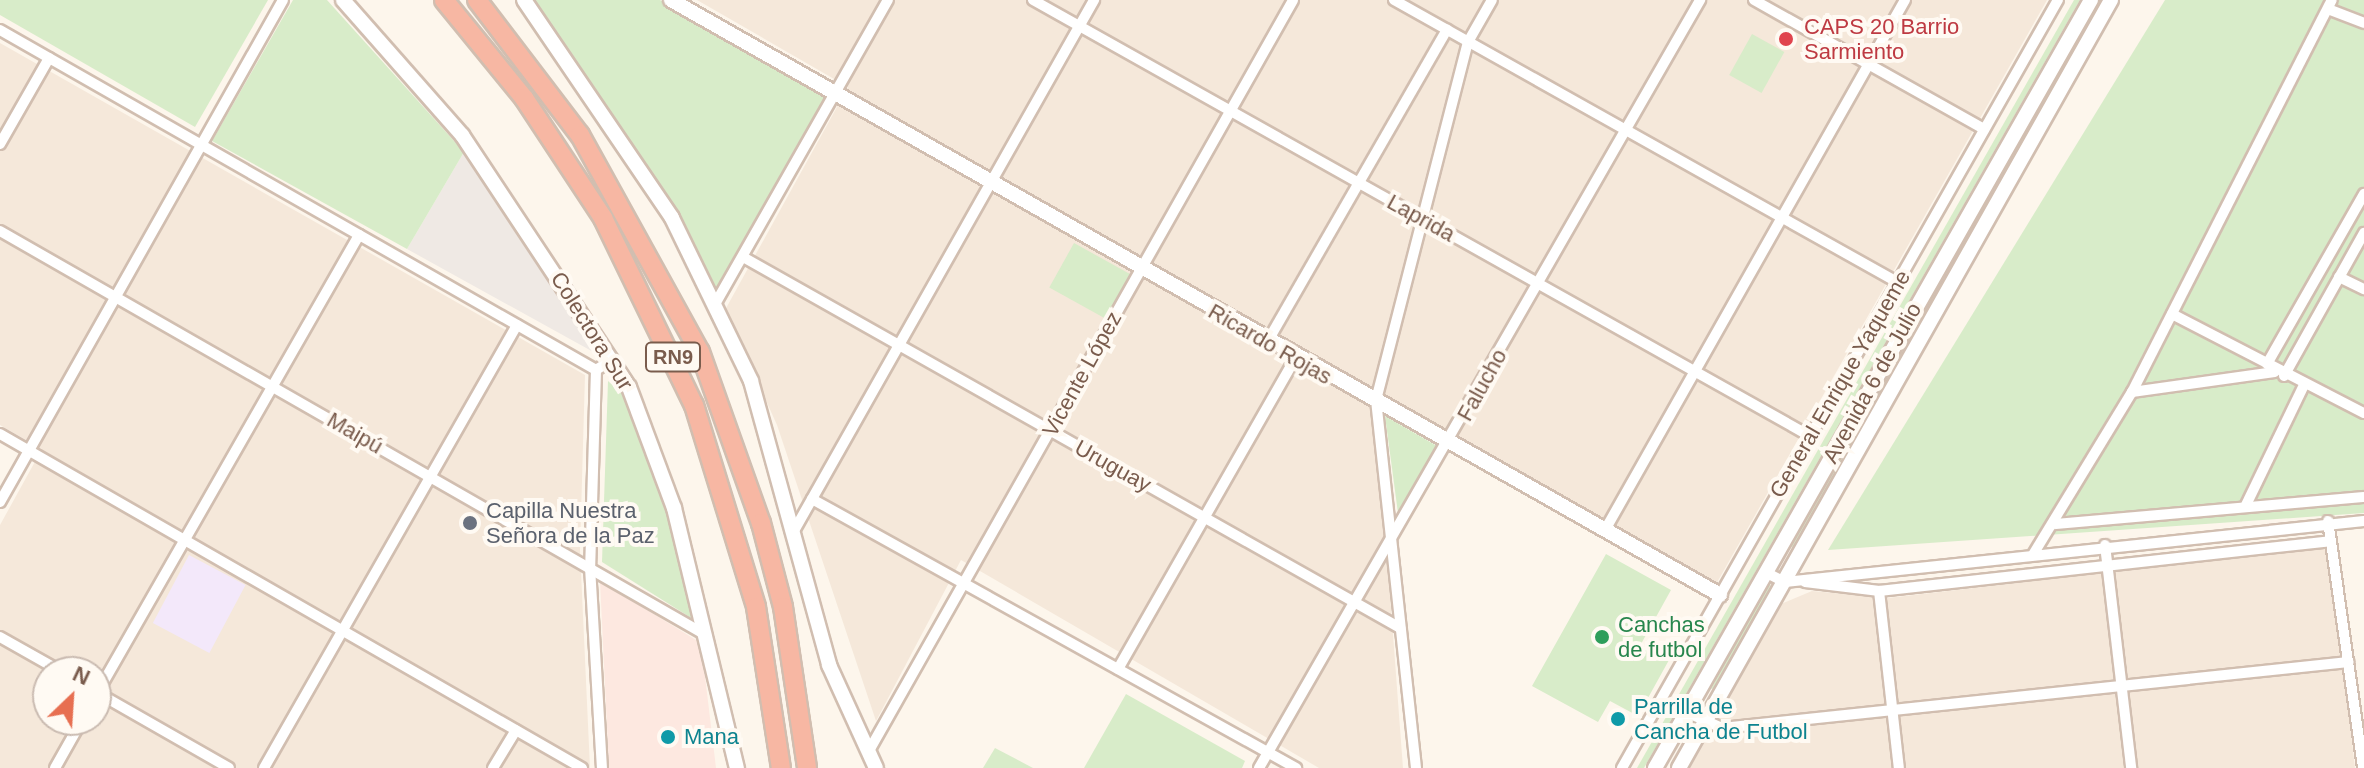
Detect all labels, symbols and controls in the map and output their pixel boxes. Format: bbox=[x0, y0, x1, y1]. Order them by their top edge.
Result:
place label: CAPS 20 Barrio Sarmiento bbox=[1804, 13, 1959, 64]
marker: CAPS 20 Barrio Sarmiento bbox=[1775, 28, 1797, 50]
street label: Laprida bbox=[1383, 189, 1459, 247]
street label: General Enrique Yaqueme bbox=[1764, 265, 1916, 503]
street label: Colectora Sur bbox=[545, 267, 639, 395]
street label: Ricardo Rojas bbox=[1204, 298, 1336, 390]
street label: Avenida 6 de Julio bbox=[1817, 298, 1927, 468]
street label: Vicente López bbox=[1037, 307, 1127, 441]
road number: RN9 bbox=[643, 341, 703, 373]
street label: Falucho bbox=[1451, 344, 1513, 426]
street label: Maipú bbox=[322, 407, 388, 459]
street label: Uruguay bbox=[1070, 434, 1156, 498]
place label: Capilla Nuestra Señora de la Paz bbox=[486, 497, 655, 548]
marker: Capilla Nuestra Señora de la Paz bbox=[461, 514, 479, 532]
place label: Canchas de futbol bbox=[1618, 611, 1705, 662]
marker: Canchas de futbol bbox=[1593, 628, 1611, 646]
north arrow bbox=[32, 656, 112, 736]
text: N bbox=[69, 661, 94, 690]
place label: Parrilla de Cancha de Futbol bbox=[1634, 693, 1808, 744]
marker: Parrilla de Cancha de Futbol bbox=[1609, 710, 1627, 728]
place label: Mana bbox=[684, 724, 739, 750]
marker: Mana bbox=[659, 728, 677, 746]

